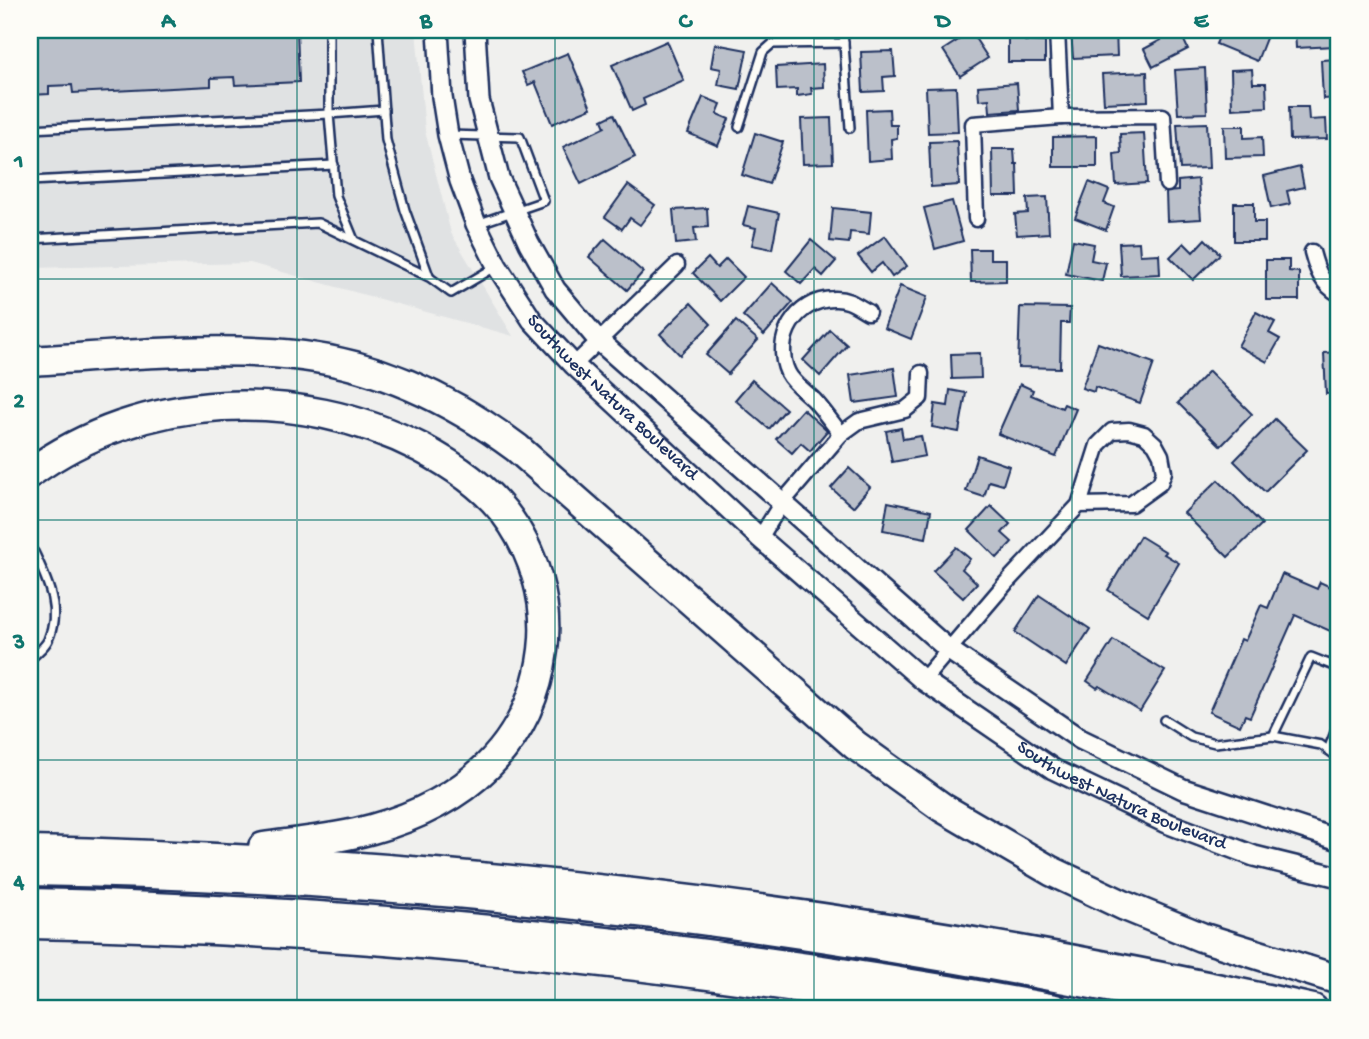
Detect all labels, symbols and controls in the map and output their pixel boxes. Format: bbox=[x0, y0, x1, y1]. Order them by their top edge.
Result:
text: A bbox=[160, 9, 176, 36]
text: B bbox=[419, 9, 433, 36]
text: C bbox=[679, 9, 694, 36]
text: D bbox=[934, 9, 952, 36]
text: E bbox=[1194, 9, 1210, 36]
text: 1 bbox=[13, 149, 24, 176]
street label: Southwest Natura Boulevard bbox=[521, 310, 704, 487]
text: 2 bbox=[13, 389, 25, 416]
text: 3 bbox=[12, 630, 25, 657]
street label: Southwest Natura Boulevard bbox=[1012, 736, 1231, 857]
text: 4 bbox=[13, 870, 25, 897]

